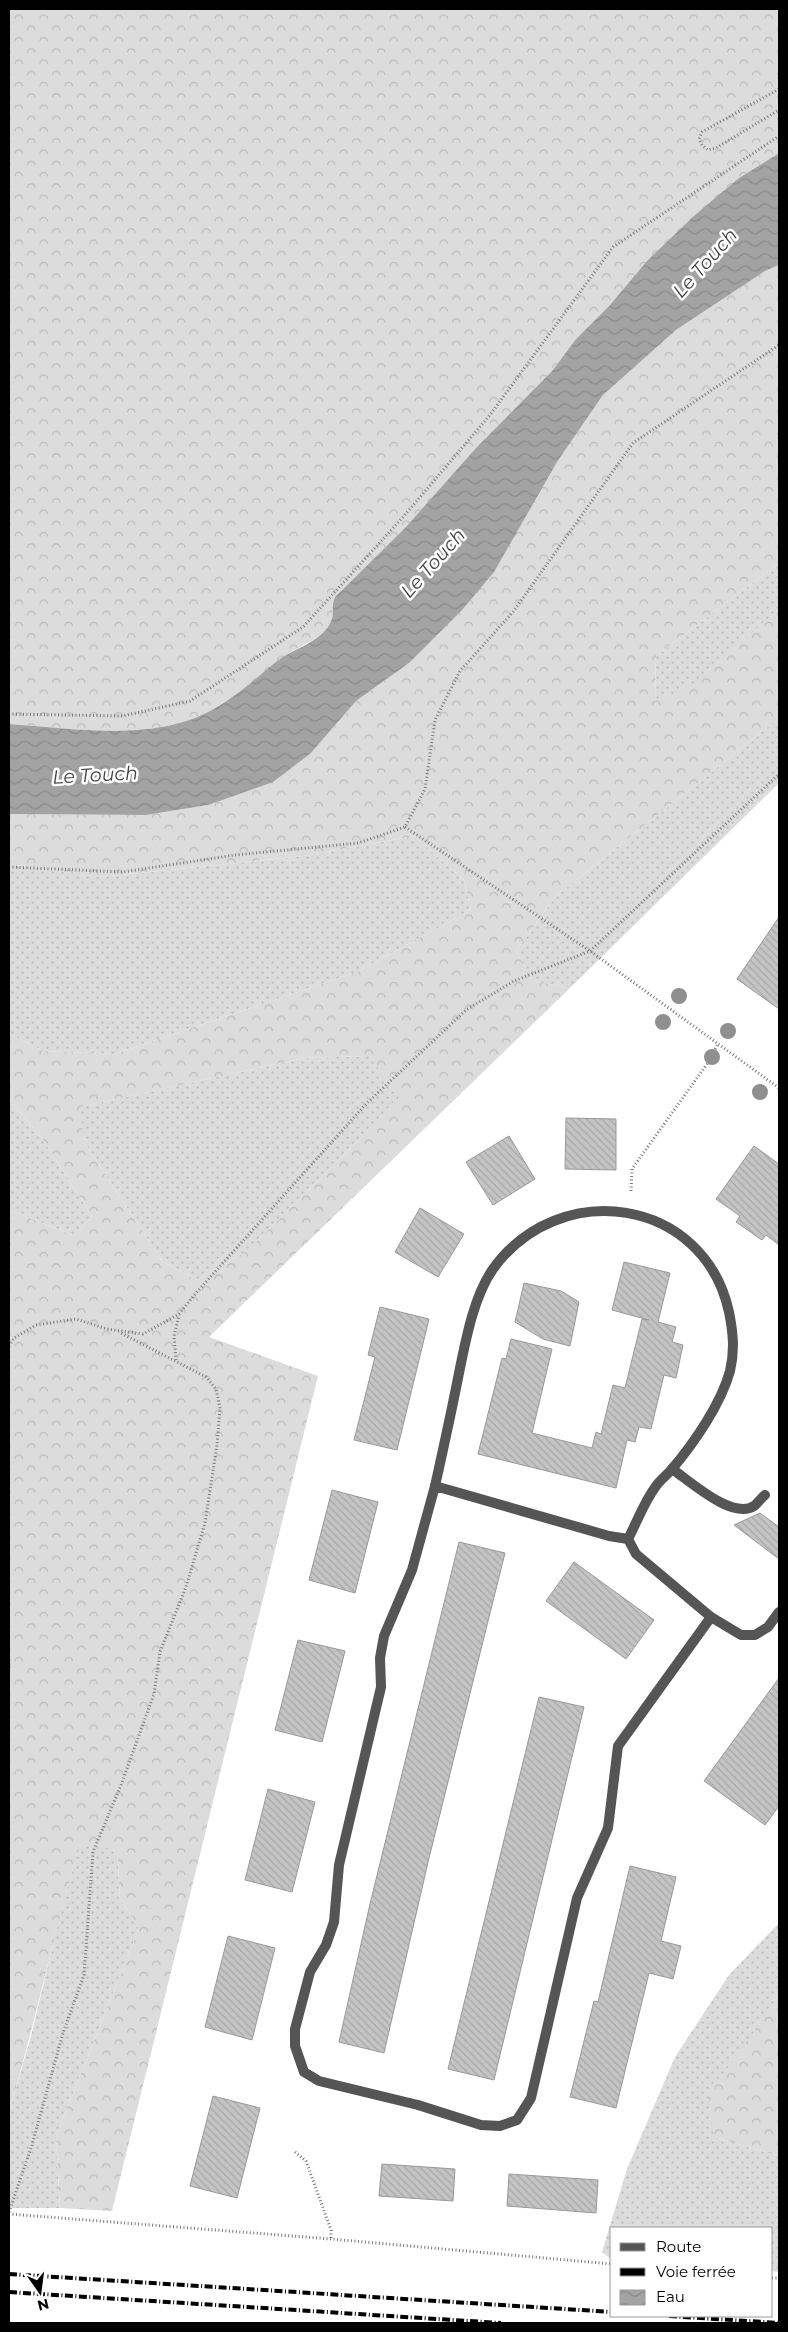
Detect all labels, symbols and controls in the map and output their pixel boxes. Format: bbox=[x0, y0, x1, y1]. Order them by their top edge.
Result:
water label: Le Touch bbox=[668, 224, 742, 302]
water label: Le Touch bbox=[396, 524, 470, 602]
water label: Le Touch bbox=[52, 761, 138, 789]
legend bbox=[610, 2227, 773, 2317]
text: Route bbox=[656, 2237, 701, 2256]
text: Voie ferrée bbox=[656, 2262, 736, 2281]
north arrow bbox=[15, 2267, 65, 2317]
text: Eau bbox=[656, 2287, 685, 2306]
text: N bbox=[35, 2295, 51, 2315]

